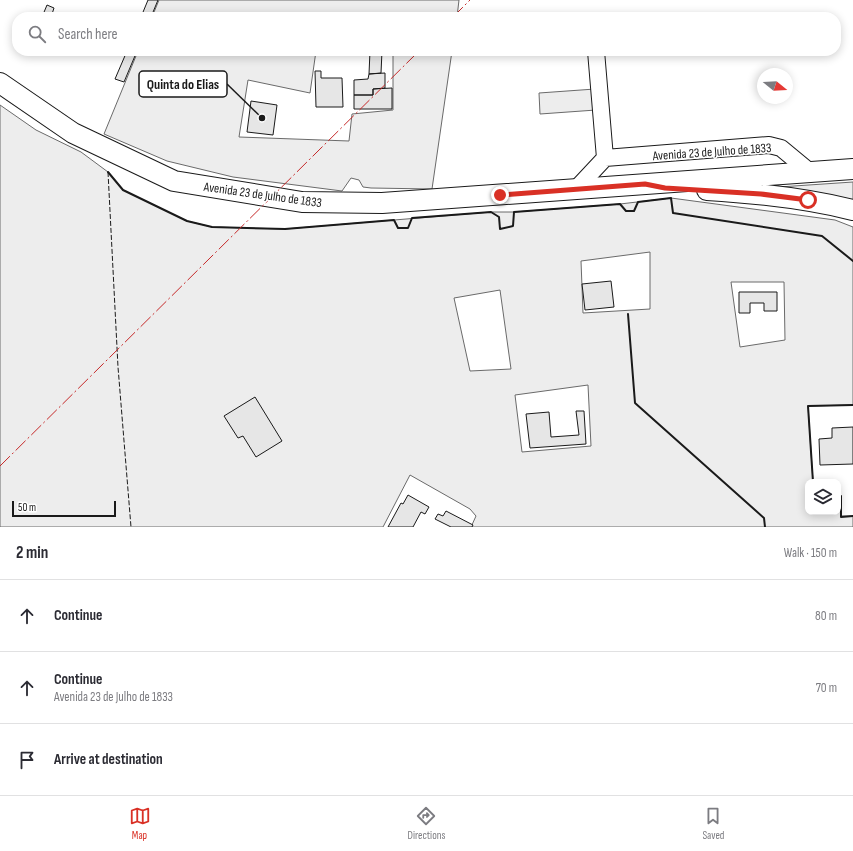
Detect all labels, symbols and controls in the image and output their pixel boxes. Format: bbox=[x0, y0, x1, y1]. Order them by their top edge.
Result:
search box bbox=[12, 12, 841, 56]
icon: search bbox=[26, 23, 48, 45]
text: Search here bbox=[58, 25, 118, 44]
north arrow bbox=[757, 68, 793, 104]
callout: Quinta do Elias bbox=[139, 71, 227, 97]
text: Quinta do Elias bbox=[147, 76, 219, 93]
street label: Avenida 23 de Julho de 1833 bbox=[651, 140, 772, 164]
street label: Avenida 23 de Julho de 1833 bbox=[202, 179, 323, 211]
route end bbox=[491, 186, 509, 204]
route start bbox=[799, 191, 817, 209]
map controls bbox=[805, 479, 841, 515]
button: layers bbox=[805, 479, 841, 515]
scale bar bbox=[12, 499, 116, 518]
text: 50 m bbox=[18, 501, 36, 514]
text: 2 min bbox=[16, 543, 48, 563]
text: Walk · 150 m bbox=[784, 545, 837, 561]
icon: ahead bbox=[16, 605, 38, 627]
text: Continue bbox=[54, 606, 103, 625]
text: 80 m bbox=[815, 608, 837, 624]
text: Continue bbox=[54, 670, 103, 689]
icon: ahead bbox=[16, 677, 38, 699]
text: 70 m bbox=[816, 680, 837, 696]
text: Avenida 23 de Julho de 1833 bbox=[54, 689, 173, 705]
icon: arrive bbox=[16, 749, 38, 771]
text: Arrive at destination bbox=[54, 750, 163, 769]
tab: Map bbox=[129, 805, 151, 842]
tab: Directions bbox=[408, 805, 445, 842]
tab: Saved bbox=[702, 805, 724, 842]

